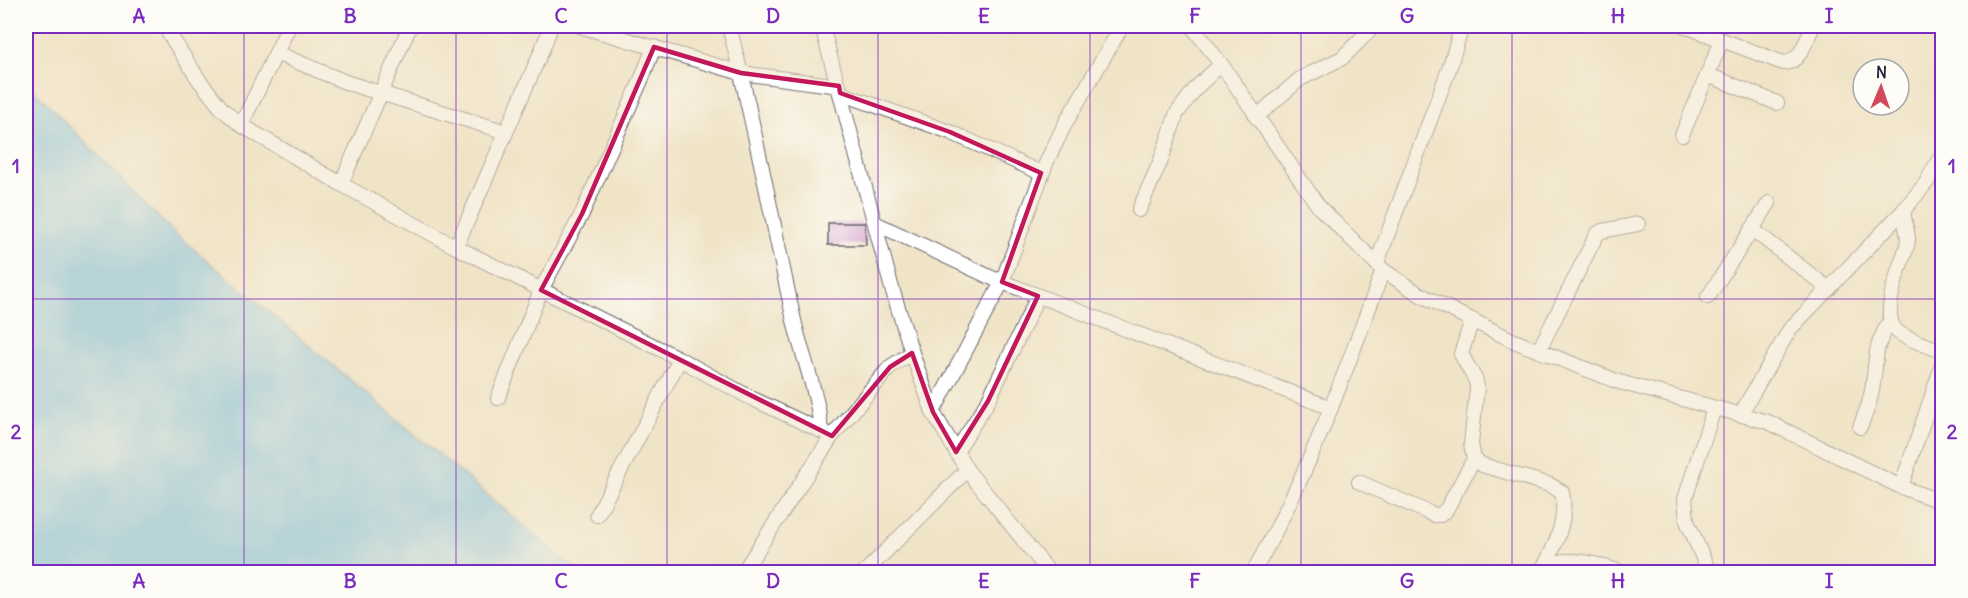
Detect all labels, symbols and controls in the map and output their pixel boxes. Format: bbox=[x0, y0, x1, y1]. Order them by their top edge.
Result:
text: A bbox=[133, 3, 146, 28]
text: B bbox=[343, 3, 357, 28]
text: C bbox=[554, 3, 568, 28]
text: D bbox=[766, 3, 780, 28]
text: E bbox=[978, 3, 990, 28]
text: F bbox=[1189, 3, 1201, 28]
text: G bbox=[1400, 3, 1414, 28]
text: H bbox=[1611, 3, 1625, 28]
text: I bbox=[1825, 3, 1834, 28]
north arrow bbox=[1851, 57, 1911, 117]
text: N bbox=[1876, 62, 1887, 82]
text: 1 bbox=[12, 153, 20, 178]
text: 1 bbox=[1948, 153, 1956, 178]
text: 2 bbox=[11, 419, 22, 444]
text: 2 bbox=[1947, 419, 1958, 444]
text: A bbox=[133, 568, 146, 593]
text: B bbox=[343, 568, 357, 593]
text: C bbox=[554, 568, 568, 593]
text: D bbox=[766, 568, 780, 593]
text: E bbox=[978, 568, 990, 593]
text: F bbox=[1189, 568, 1201, 593]
text: G bbox=[1400, 568, 1414, 593]
text: H bbox=[1611, 568, 1625, 593]
text: I bbox=[1825, 568, 1834, 593]

